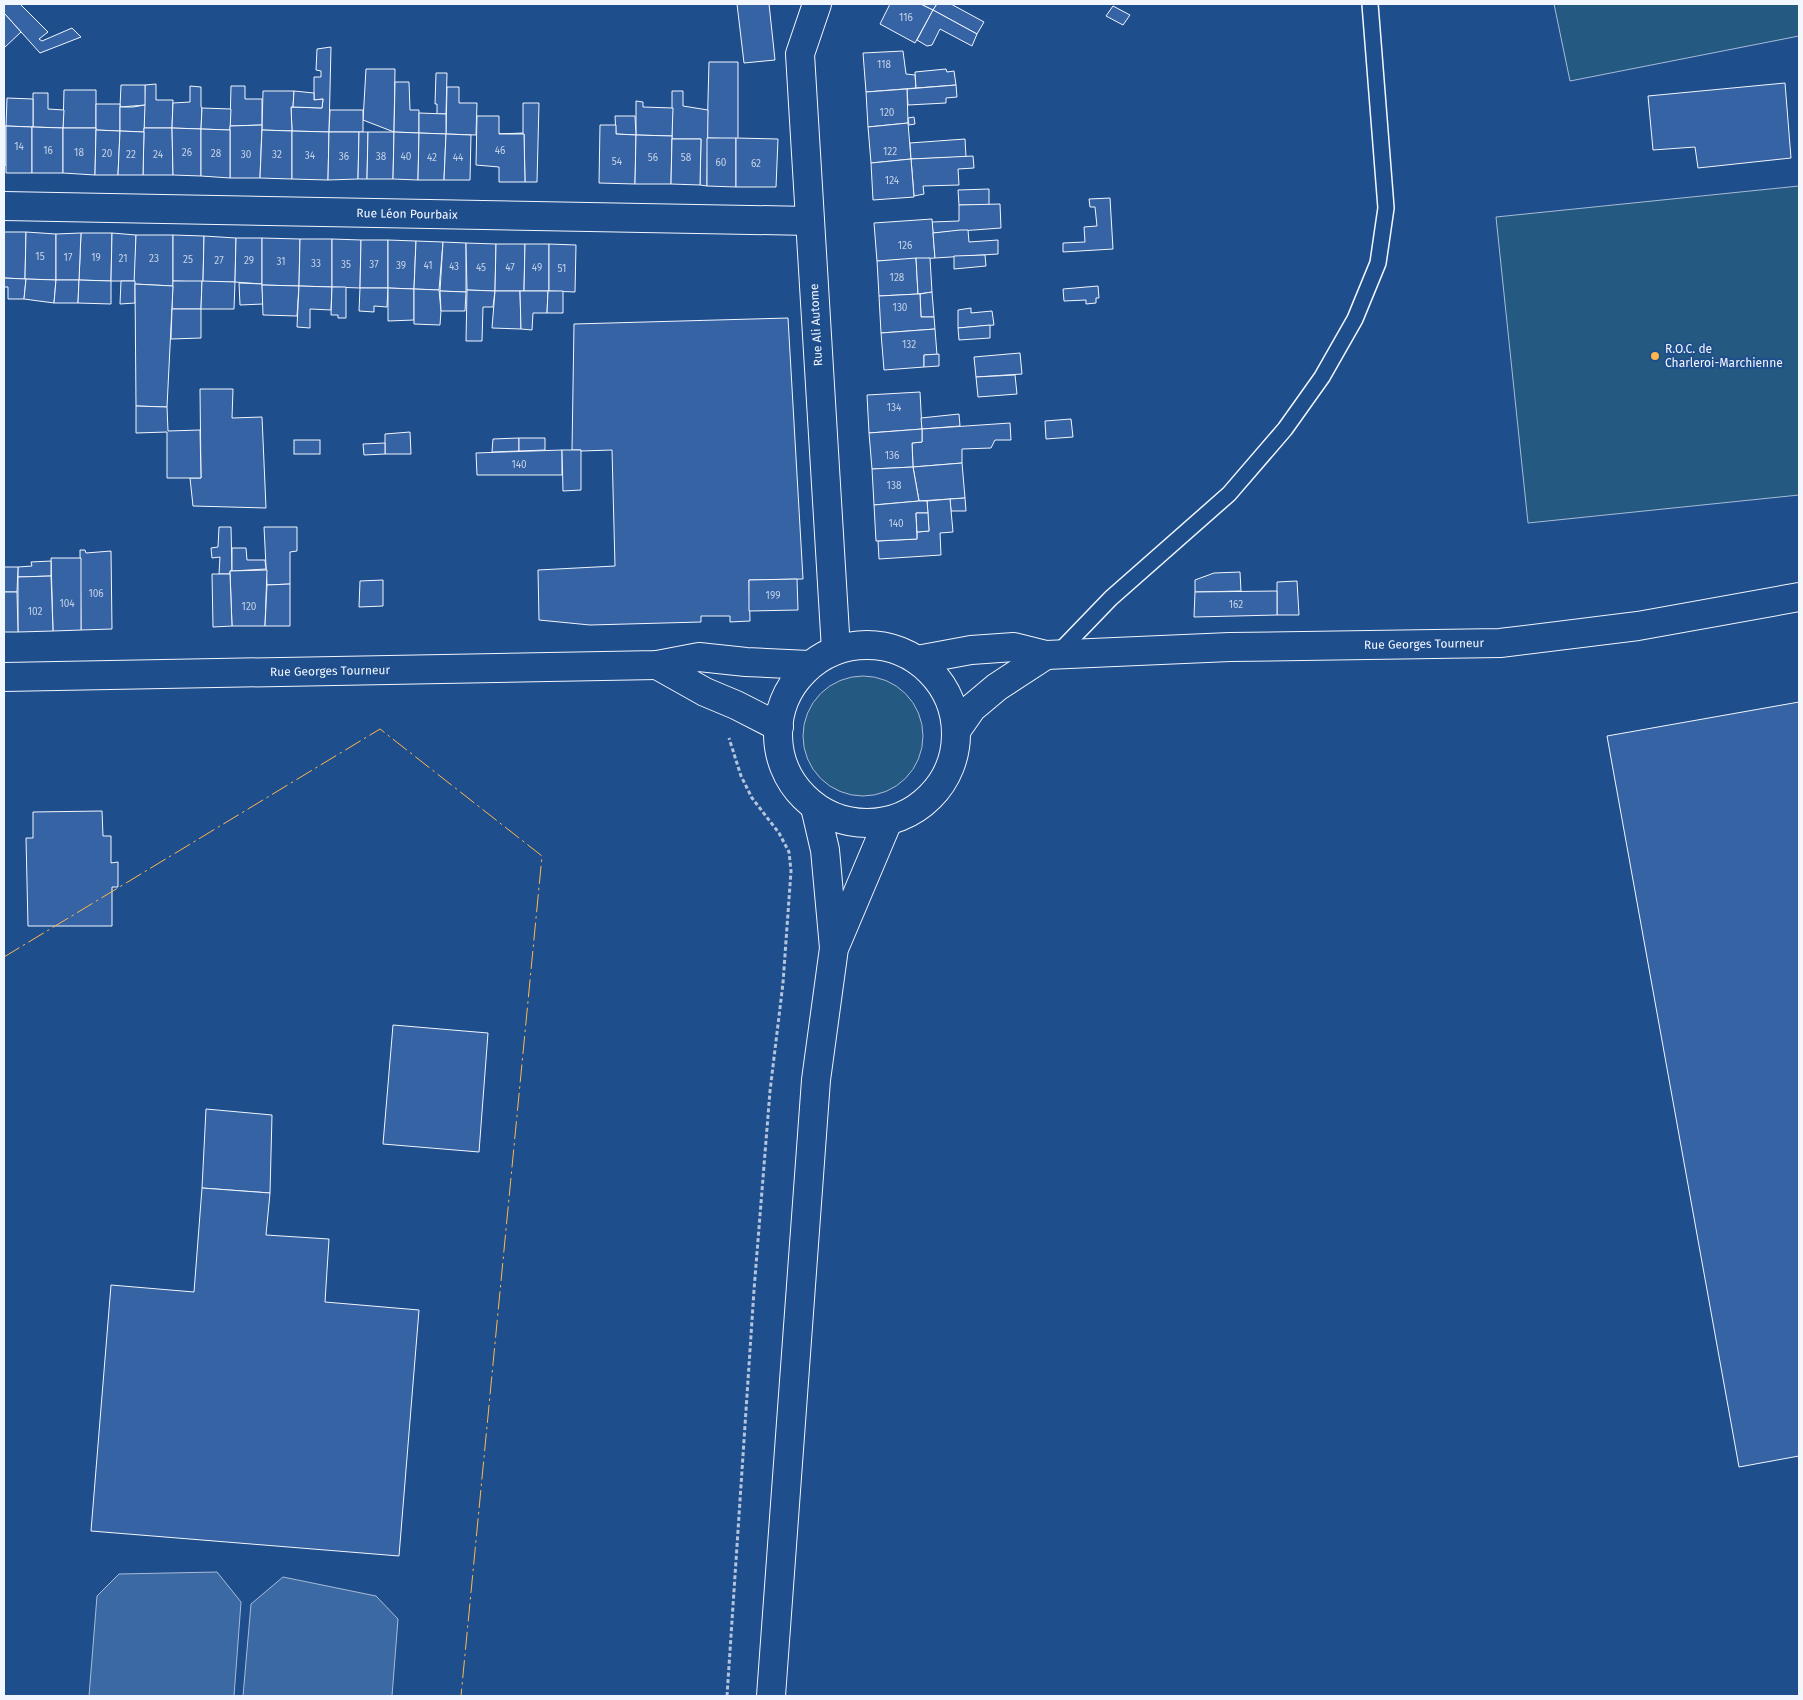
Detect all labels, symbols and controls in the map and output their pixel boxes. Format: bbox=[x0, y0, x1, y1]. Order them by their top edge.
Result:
house number: 116 bbox=[899, 12, 913, 24]
house number: 118 bbox=[877, 59, 892, 71]
house number: 120 bbox=[880, 107, 895, 119]
house number: 14 bbox=[14, 141, 25, 153]
house number: 16 bbox=[43, 145, 53, 157]
house number: 46 bbox=[495, 145, 505, 157]
house number: 122 bbox=[883, 146, 897, 158]
house number: 18 bbox=[74, 147, 84, 159]
house number: 26 bbox=[182, 147, 192, 159]
house number: 20 bbox=[102, 148, 113, 160]
house number: 28 bbox=[211, 148, 222, 160]
house number: 22 bbox=[126, 149, 136, 161]
house number: 24 bbox=[153, 149, 164, 161]
house number: 30 bbox=[241, 149, 252, 161]
house number: 32 bbox=[272, 149, 282, 161]
house number: 34 bbox=[305, 150, 316, 162]
house number: 36 bbox=[339, 151, 349, 163]
house number: 38 bbox=[376, 151, 387, 163]
house number: 40 bbox=[401, 151, 412, 163]
house number: 42 bbox=[427, 152, 437, 164]
house number: 44 bbox=[453, 152, 464, 164]
house number: 56 bbox=[648, 152, 658, 164]
house number: 58 bbox=[681, 152, 692, 164]
house number: 54 bbox=[612, 156, 623, 168]
house number: 60 bbox=[716, 157, 727, 169]
house number: 62 bbox=[751, 158, 761, 170]
house number: 124 bbox=[885, 175, 900, 187]
street label: Rue Léon Pourbaix bbox=[356, 206, 458, 222]
house number: 126 bbox=[898, 240, 912, 252]
house number: 15 bbox=[35, 251, 45, 263]
house number: 17 bbox=[64, 252, 73, 264]
house number: 19 bbox=[91, 252, 101, 264]
house number: 21 bbox=[118, 253, 128, 265]
house number: 23 bbox=[149, 253, 159, 265]
house number: 25 bbox=[183, 254, 193, 266]
house number: 27 bbox=[214, 255, 224, 267]
house number: 29 bbox=[244, 255, 254, 267]
house number: 31 bbox=[276, 256, 286, 268]
house number: 33 bbox=[311, 258, 321, 270]
house number: 35 bbox=[341, 259, 351, 271]
house number: 37 bbox=[369, 259, 379, 271]
house number: 39 bbox=[396, 260, 406, 272]
house number: 41 bbox=[423, 260, 433, 272]
house number: 43 bbox=[449, 261, 459, 273]
house number: 45 bbox=[476, 262, 486, 274]
house number: 47 bbox=[505, 262, 515, 274]
house number: 49 bbox=[532, 262, 542, 274]
house number: 51 bbox=[558, 263, 566, 275]
house number: 128 bbox=[890, 272, 905, 284]
street label: Rue Ali Autome bbox=[807, 283, 825, 367]
house number: 130 bbox=[893, 302, 908, 314]
house number: 132 bbox=[902, 339, 916, 351]
place label: R.O.C. de Charleroi-Marchienne bbox=[1665, 342, 1783, 370]
marker: R.O.C. de Charleroi-Marchienne bbox=[1649, 350, 1661, 362]
house number: 134 bbox=[887, 402, 902, 414]
house number: 136 bbox=[885, 450, 899, 462]
house number: 140 bbox=[511, 459, 527, 471]
house number: 138 bbox=[887, 480, 902, 492]
house number: 140 bbox=[888, 518, 904, 530]
house number: 106 bbox=[88, 588, 104, 600]
house number: 199 bbox=[766, 590, 780, 602]
house number: 104 bbox=[59, 598, 75, 610]
house number: 162 bbox=[1229, 599, 1243, 611]
house number: 120 bbox=[242, 601, 257, 613]
house number: 102 bbox=[28, 606, 42, 618]
street label: Rue Georges Tourneur bbox=[1364, 636, 1485, 652]
street label: Rue Georges Tourneur bbox=[270, 663, 391, 679]

